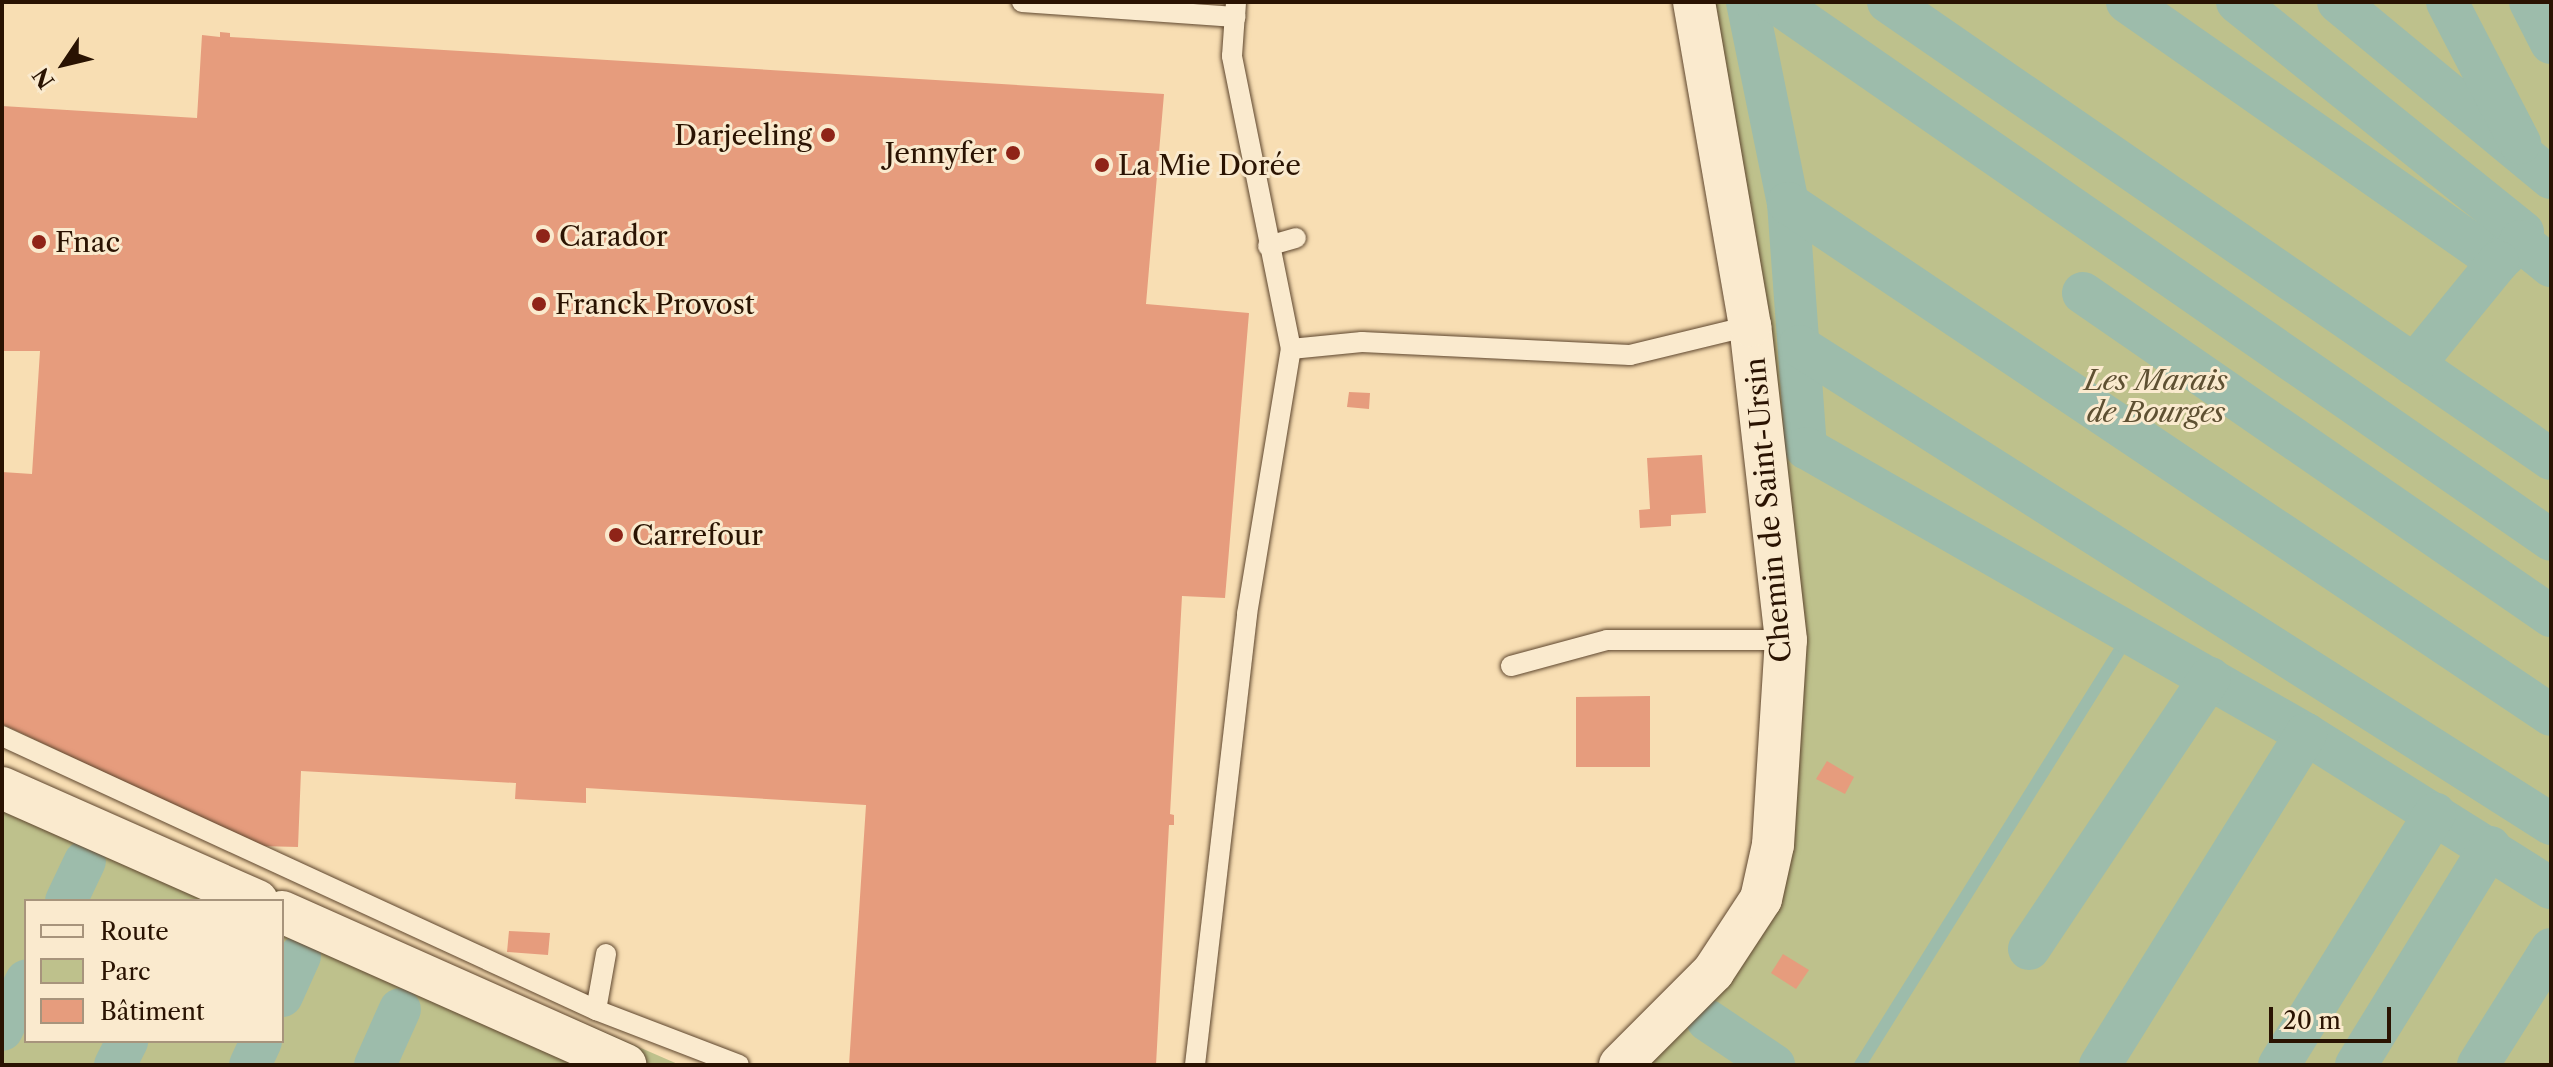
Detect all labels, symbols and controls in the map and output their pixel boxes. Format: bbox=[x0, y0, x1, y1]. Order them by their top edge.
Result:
north arrow bbox=[24, 24, 104, 104]
text: N bbox=[27, 62, 60, 94]
place label: Darjeeling bbox=[674, 118, 812, 152]
marker: Darjeeling bbox=[819, 126, 837, 144]
place label: Jennyfer bbox=[885, 136, 997, 170]
marker: Jennyfer bbox=[1004, 144, 1022, 162]
place label: La Mie Dorée bbox=[1118, 148, 1301, 182]
marker: La Mie Dorée bbox=[1093, 156, 1111, 174]
place label: Carador bbox=[559, 219, 668, 253]
place label: Fnac bbox=[55, 225, 120, 259]
marker: Carador bbox=[534, 227, 552, 245]
marker: Fnac bbox=[30, 233, 48, 251]
place label: Franck Provost bbox=[555, 287, 755, 321]
marker: Franck Provost bbox=[530, 295, 548, 313]
street label: Chemin de Saint-Ursin bbox=[1738, 356, 1798, 664]
park label: Les Marais de Bourges bbox=[2084, 363, 2228, 429]
place label: Carrefour bbox=[632, 518, 763, 552]
marker: Carrefour bbox=[607, 526, 625, 544]
legend bbox=[24, 899, 284, 1043]
text: Route bbox=[100, 917, 169, 946]
text: Parc bbox=[100, 957, 151, 986]
scale bar bbox=[2273, 991, 2395, 1041]
text: Bâtiment bbox=[100, 997, 205, 1026]
text: 20 m bbox=[2283, 1006, 2341, 1035]

